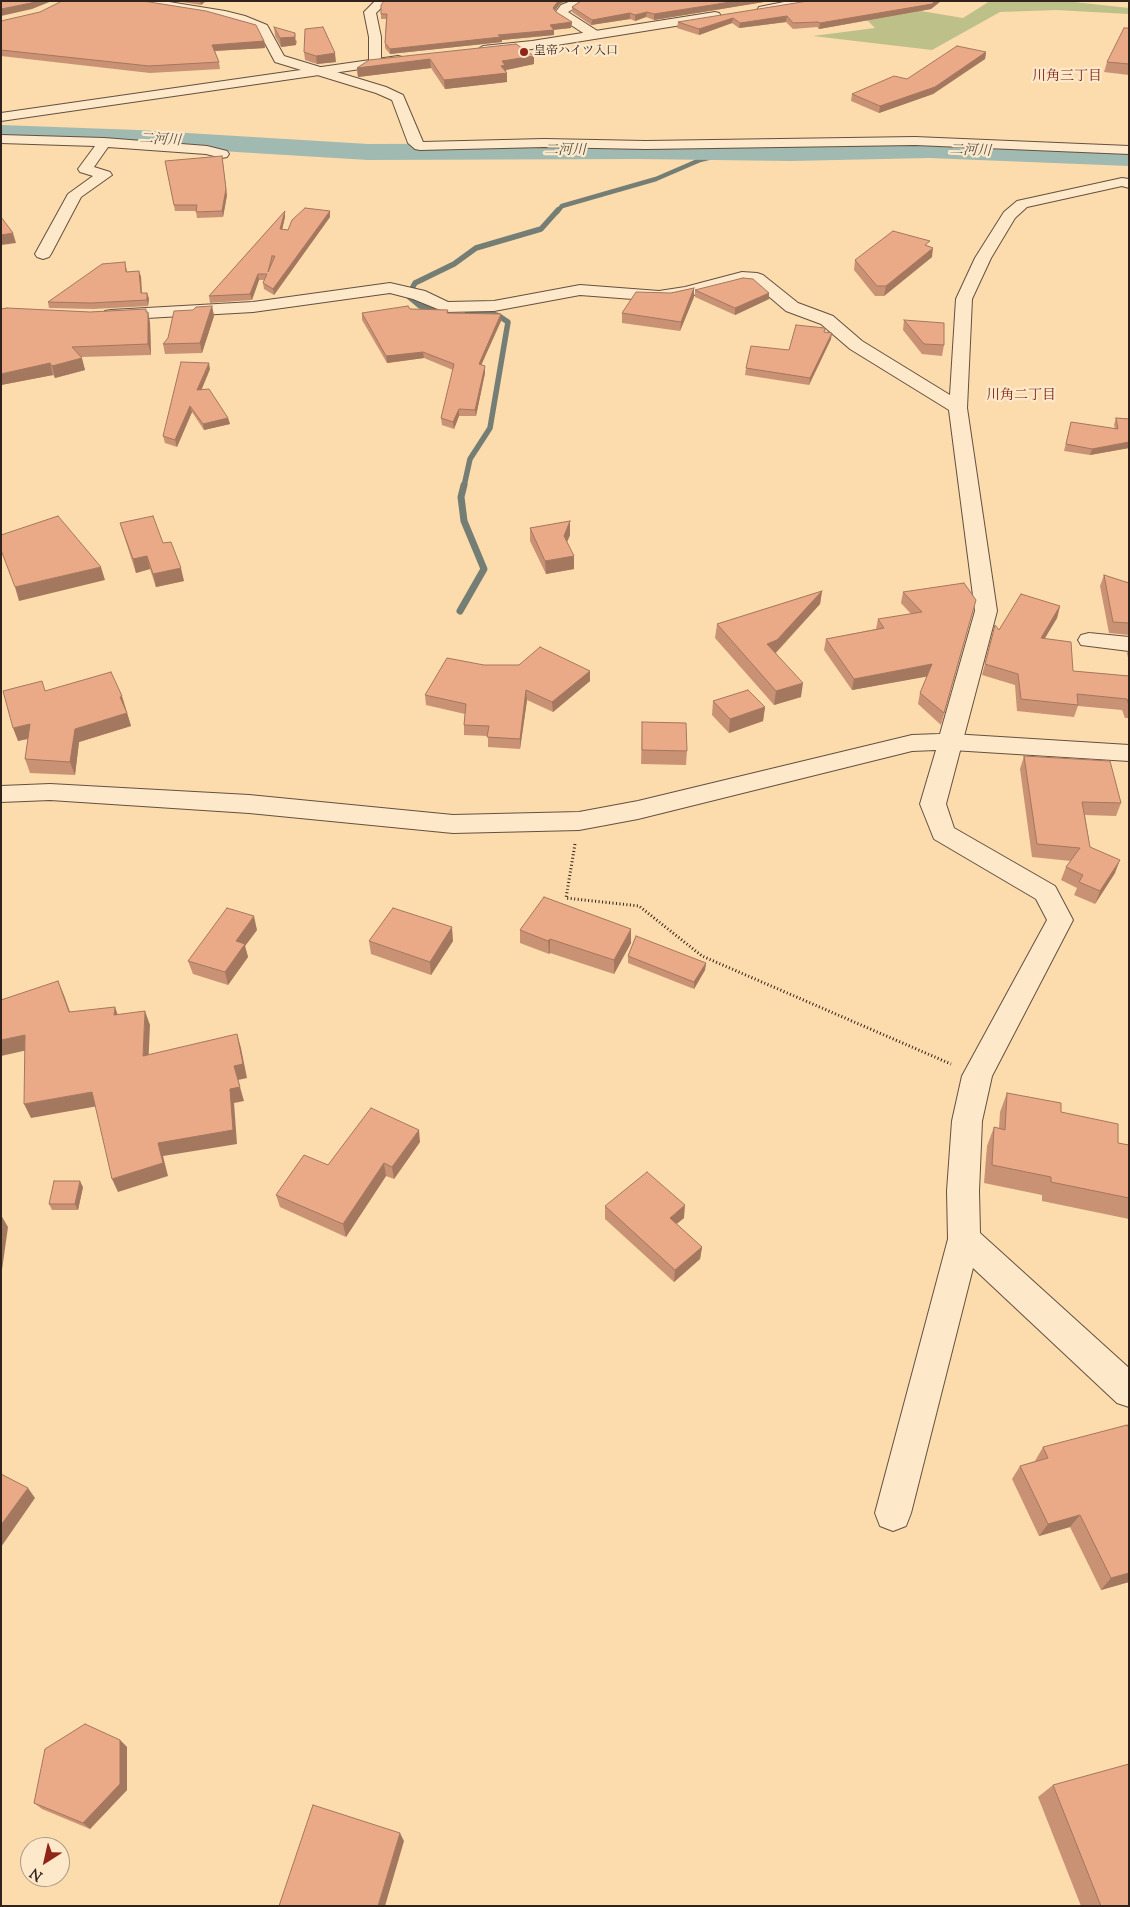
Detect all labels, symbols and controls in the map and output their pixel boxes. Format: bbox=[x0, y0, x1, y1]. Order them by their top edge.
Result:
place label: 皇帝ハイツ入口 bbox=[534, 45, 618, 59]
marker: 皇帝ハイツ入口 bbox=[518, 46, 530, 58]
district label: 川角三丁目 bbox=[1032, 70, 1102, 86]
water label: 二河川 bbox=[139, 132, 181, 150]
water label: 二河川 bbox=[949, 143, 991, 161]
water label: 二河川 bbox=[544, 144, 586, 160]
district label: 川角二丁目 bbox=[986, 389, 1056, 405]
north arrow bbox=[20, 1837, 70, 1887]
text: N bbox=[27, 1862, 47, 1885]

